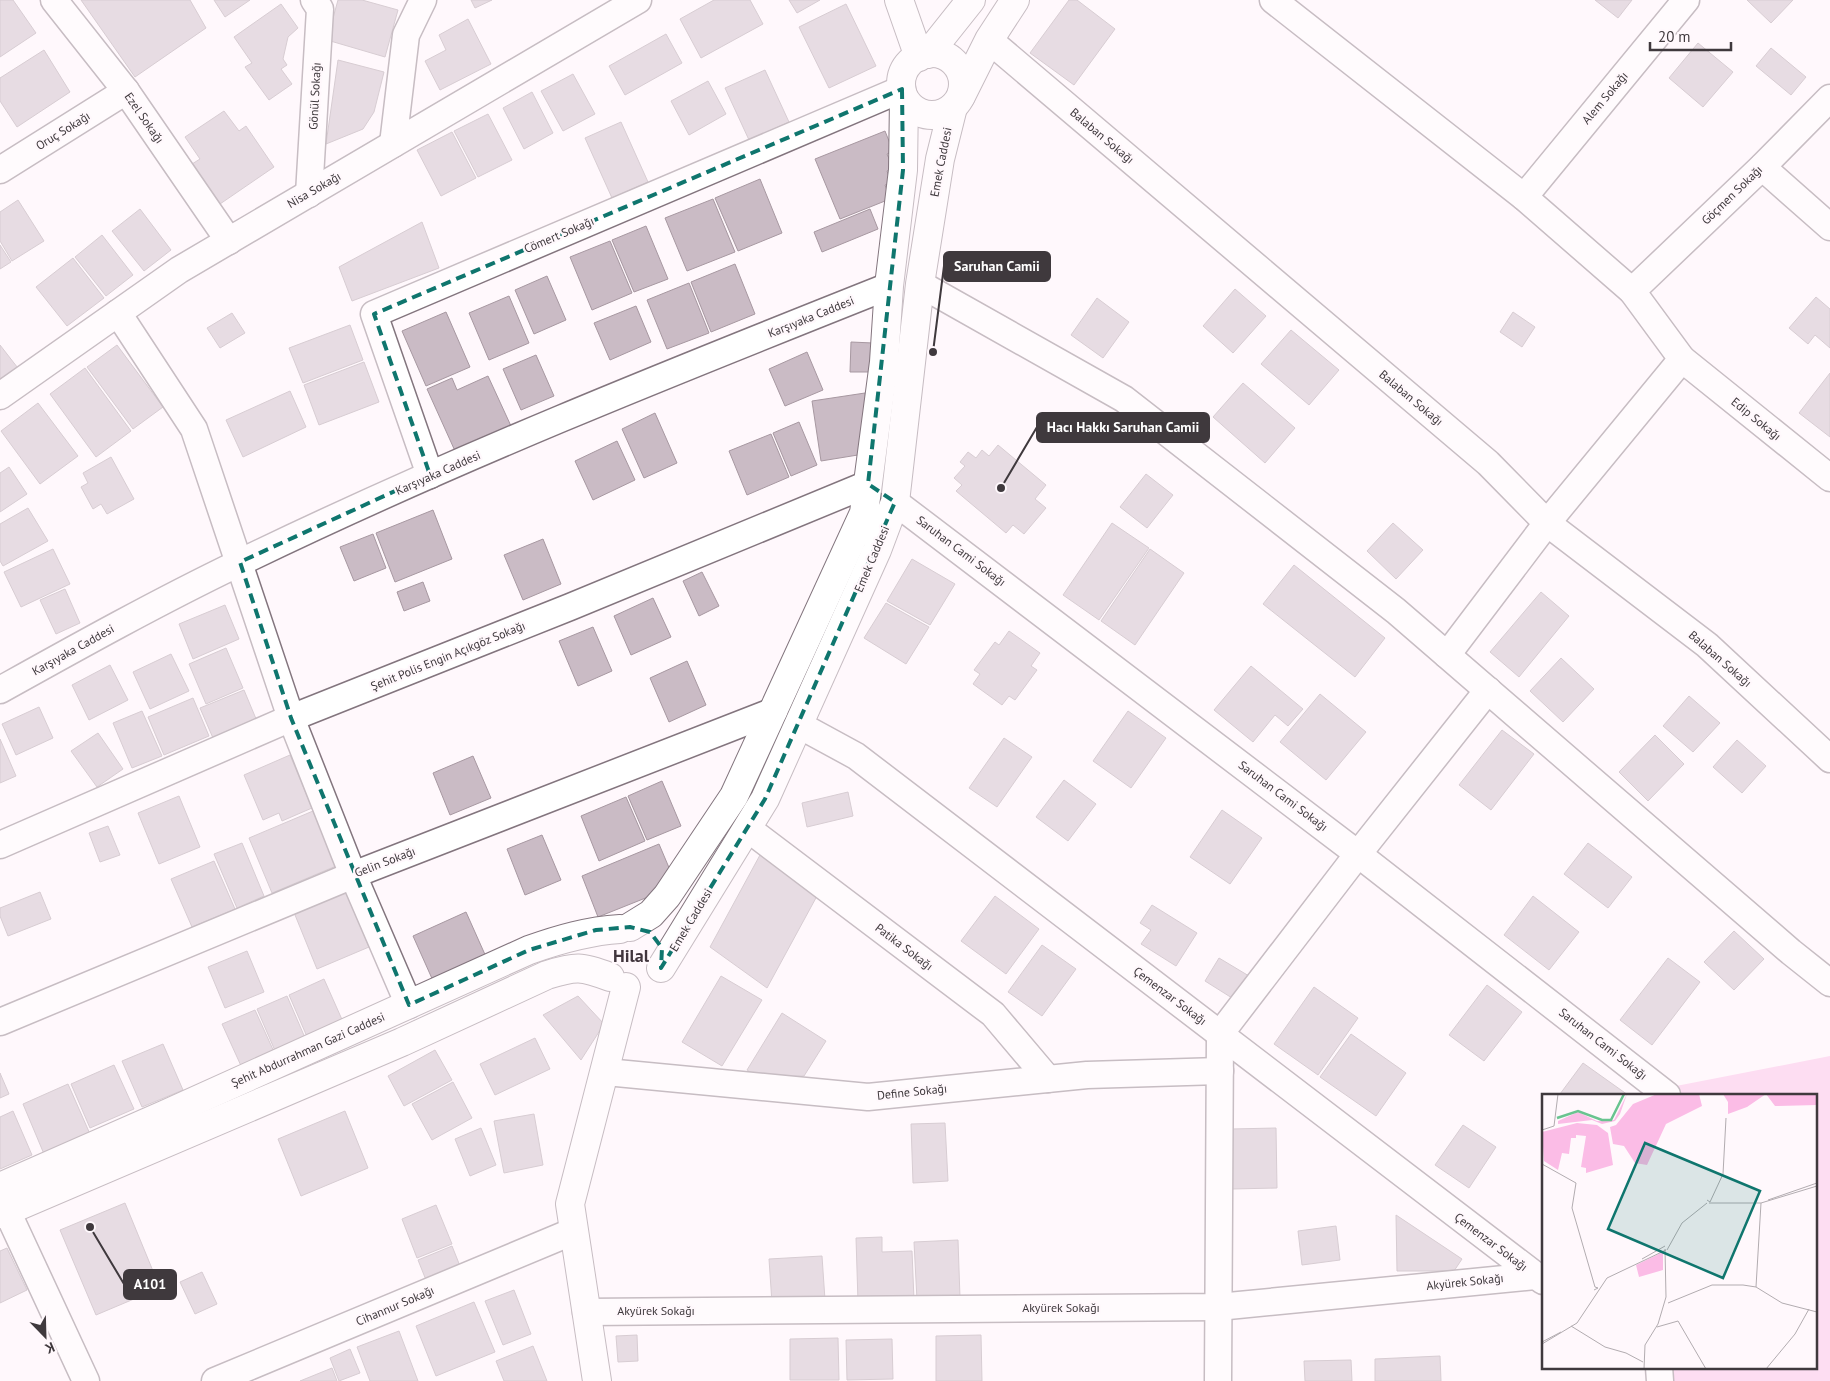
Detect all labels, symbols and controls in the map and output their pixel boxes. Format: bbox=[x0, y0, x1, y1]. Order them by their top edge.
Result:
scale bar bbox=[1650, 20, 1731, 52]
text: 20 m bbox=[1658, 27, 1691, 46]
street label: Gönül Sokağı bbox=[305, 62, 324, 130]
street label: Alem Sokağı bbox=[1578, 68, 1631, 127]
street label: Ezel Sokağı bbox=[121, 89, 167, 146]
street label: Balaban Sokağı bbox=[1067, 105, 1137, 167]
street label: Oruç Sokağı bbox=[33, 108, 93, 153]
street label: Emek Caddesi bbox=[926, 126, 955, 198]
street label: Göçmen Sokağı bbox=[1698, 162, 1765, 227]
street label: Nisa Sokağı bbox=[284, 168, 343, 211]
street label: Cömert Sokağı bbox=[522, 213, 596, 256]
callout: Saruhan Camii bbox=[944, 252, 1050, 281]
text: Saruhan Camii bbox=[954, 257, 1040, 275]
street label: Karşıyaka Caddesi bbox=[766, 292, 856, 341]
street label: Balaban Sokağı bbox=[1376, 367, 1446, 429]
street label: Edip Sokağı bbox=[1728, 394, 1784, 443]
callout: Hacı Hakkı Saruhan Camii bbox=[1037, 413, 1209, 442]
text: Hacı Hakkı Saruhan Camii bbox=[1047, 418, 1199, 436]
street label: Karşıyaka Caddesi bbox=[393, 447, 483, 498]
street label: Saruhan Cami Sokağı bbox=[914, 512, 1009, 589]
street label: Emek Caddesi bbox=[851, 523, 892, 594]
street label: Şehit Polis Engin Açıkgöz Sokağı bbox=[368, 618, 527, 693]
street label: Karşıyaka Caddesi bbox=[29, 621, 116, 678]
street label: Balaban Sokağı bbox=[1686, 627, 1755, 690]
street label: Saruhan Cami Sokağı bbox=[1236, 757, 1331, 834]
street label: Gelin Sokağı bbox=[352, 843, 417, 880]
street label: Emek Caddesi bbox=[666, 886, 715, 954]
street label: Patika Sokağı bbox=[872, 920, 936, 973]
district label: Hilal bbox=[613, 944, 650, 967]
street label: Çemenzar Sokağı bbox=[1131, 963, 1210, 1028]
street label: Saruhan Cami Sokağı bbox=[1556, 1004, 1651, 1083]
street label: Şehit Abdurrahman Gazi Caddesi bbox=[229, 1009, 387, 1090]
street label: Define Sokağı bbox=[876, 1080, 948, 1103]
inset map bbox=[1542, 1094, 1818, 1368]
street label: Çemenzar Sokağı bbox=[1452, 1209, 1531, 1274]
callout: A101 bbox=[124, 1270, 176, 1299]
street label: Akyürek Sokağı bbox=[1426, 1270, 1504, 1293]
text: A101 bbox=[134, 1275, 166, 1293]
street label: Cihannur Sokağı bbox=[353, 1282, 436, 1329]
street label: Akyürek Sokağı bbox=[1022, 1300, 1100, 1315]
street label: Akyürek Sokağı bbox=[617, 1303, 695, 1318]
north arrow bbox=[20, 1311, 70, 1361]
text: K bbox=[42, 1338, 58, 1358]

